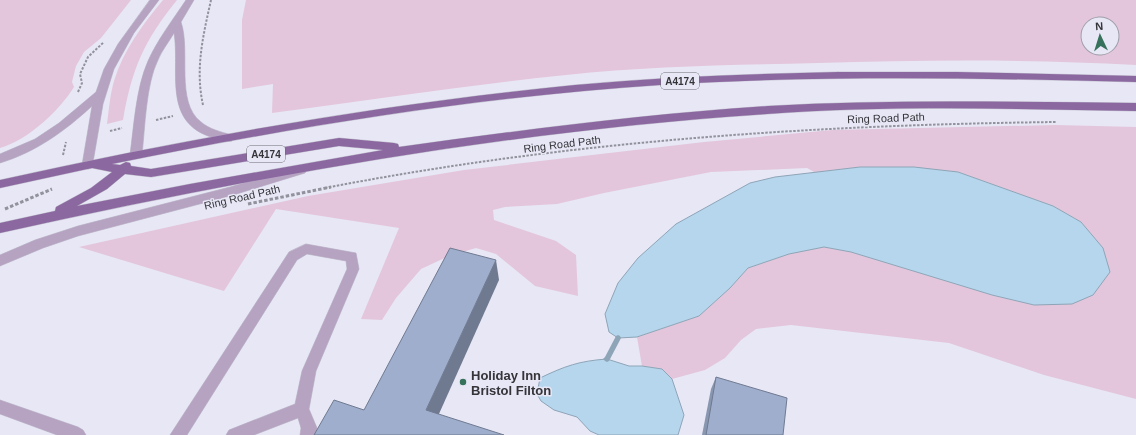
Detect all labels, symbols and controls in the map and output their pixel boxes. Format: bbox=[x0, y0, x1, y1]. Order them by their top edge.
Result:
north arrow bbox=[1080, 16, 1120, 56]
text: N bbox=[1095, 20, 1104, 32]
road number: A4174 bbox=[661, 73, 699, 89]
street label: Ring Road Path bbox=[847, 111, 925, 125]
street label: Ring Road Path bbox=[523, 133, 601, 155]
road number: A4174 bbox=[247, 146, 285, 162]
street label: Ring Road Path bbox=[203, 182, 281, 212]
place label: Holiday Inn Bristol Filton bbox=[471, 368, 551, 398]
marker: Holiday Inn Bristol Filton bbox=[458, 377, 468, 387]

